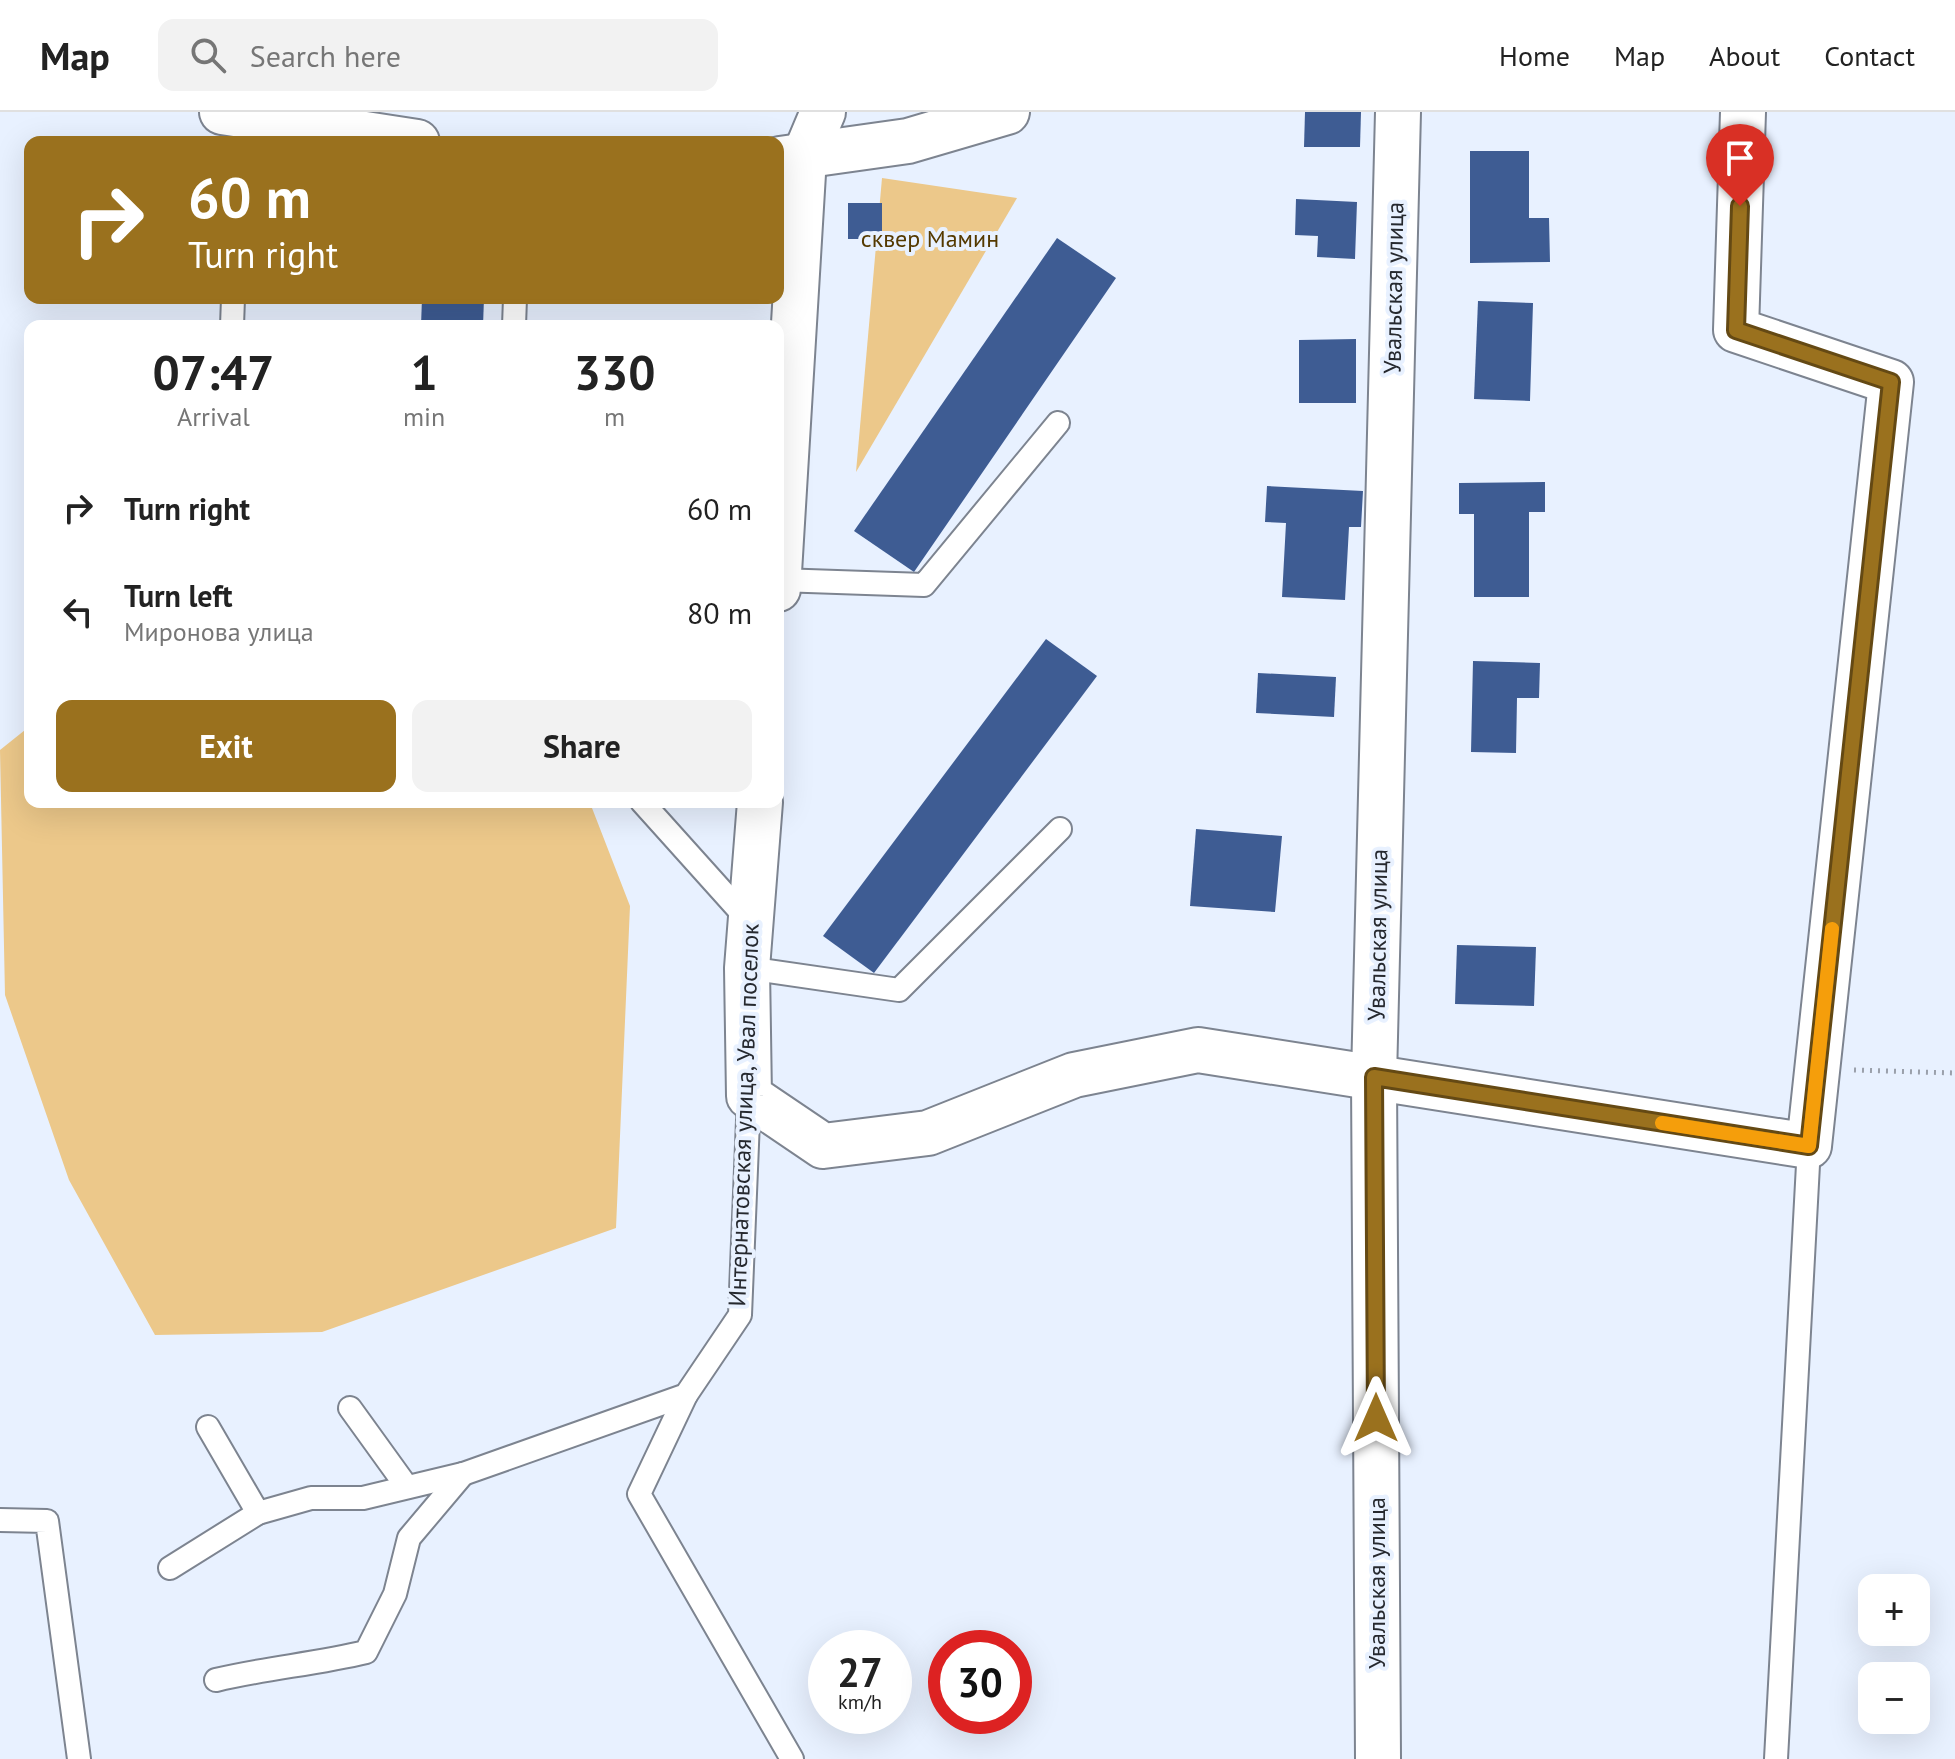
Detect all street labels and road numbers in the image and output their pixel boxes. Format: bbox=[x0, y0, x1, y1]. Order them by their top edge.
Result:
street label: Увальская улица bbox=[1377, 202, 1410, 374]
street label: Увальская улица bbox=[1361, 849, 1394, 1021]
street label: Интернатовская улица, Увал поселок bbox=[721, 922, 766, 1307]
street label: Увальская улица bbox=[1361, 1497, 1392, 1669]

